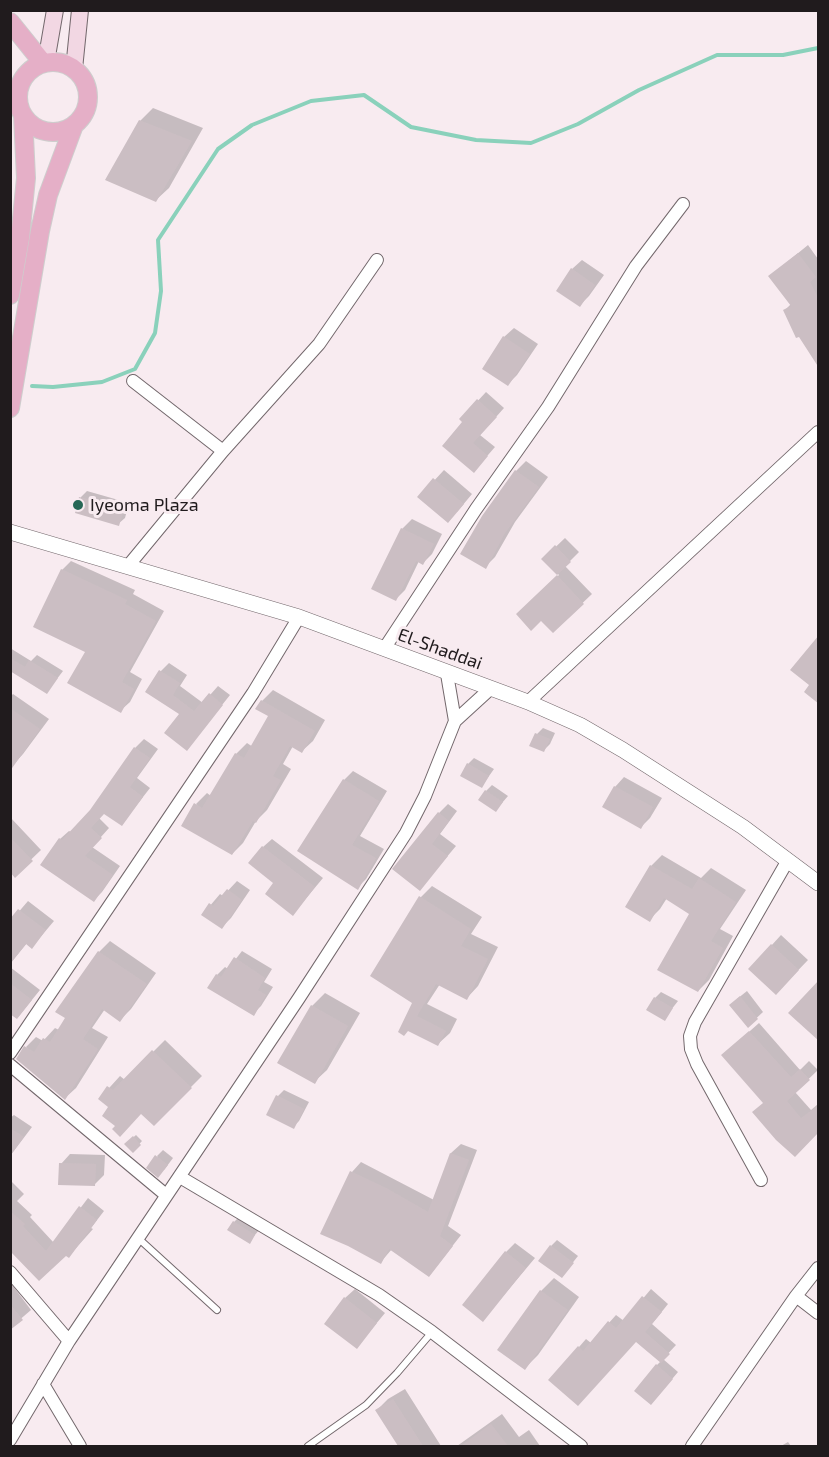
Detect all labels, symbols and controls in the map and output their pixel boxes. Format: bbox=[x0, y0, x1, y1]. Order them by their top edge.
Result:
place label: Iyeoma Plaza bbox=[90, 494, 199, 516]
marker: Iyeoma Plaza bbox=[71, 498, 85, 512]
street label: El-Shaddai bbox=[395, 624, 485, 674]

